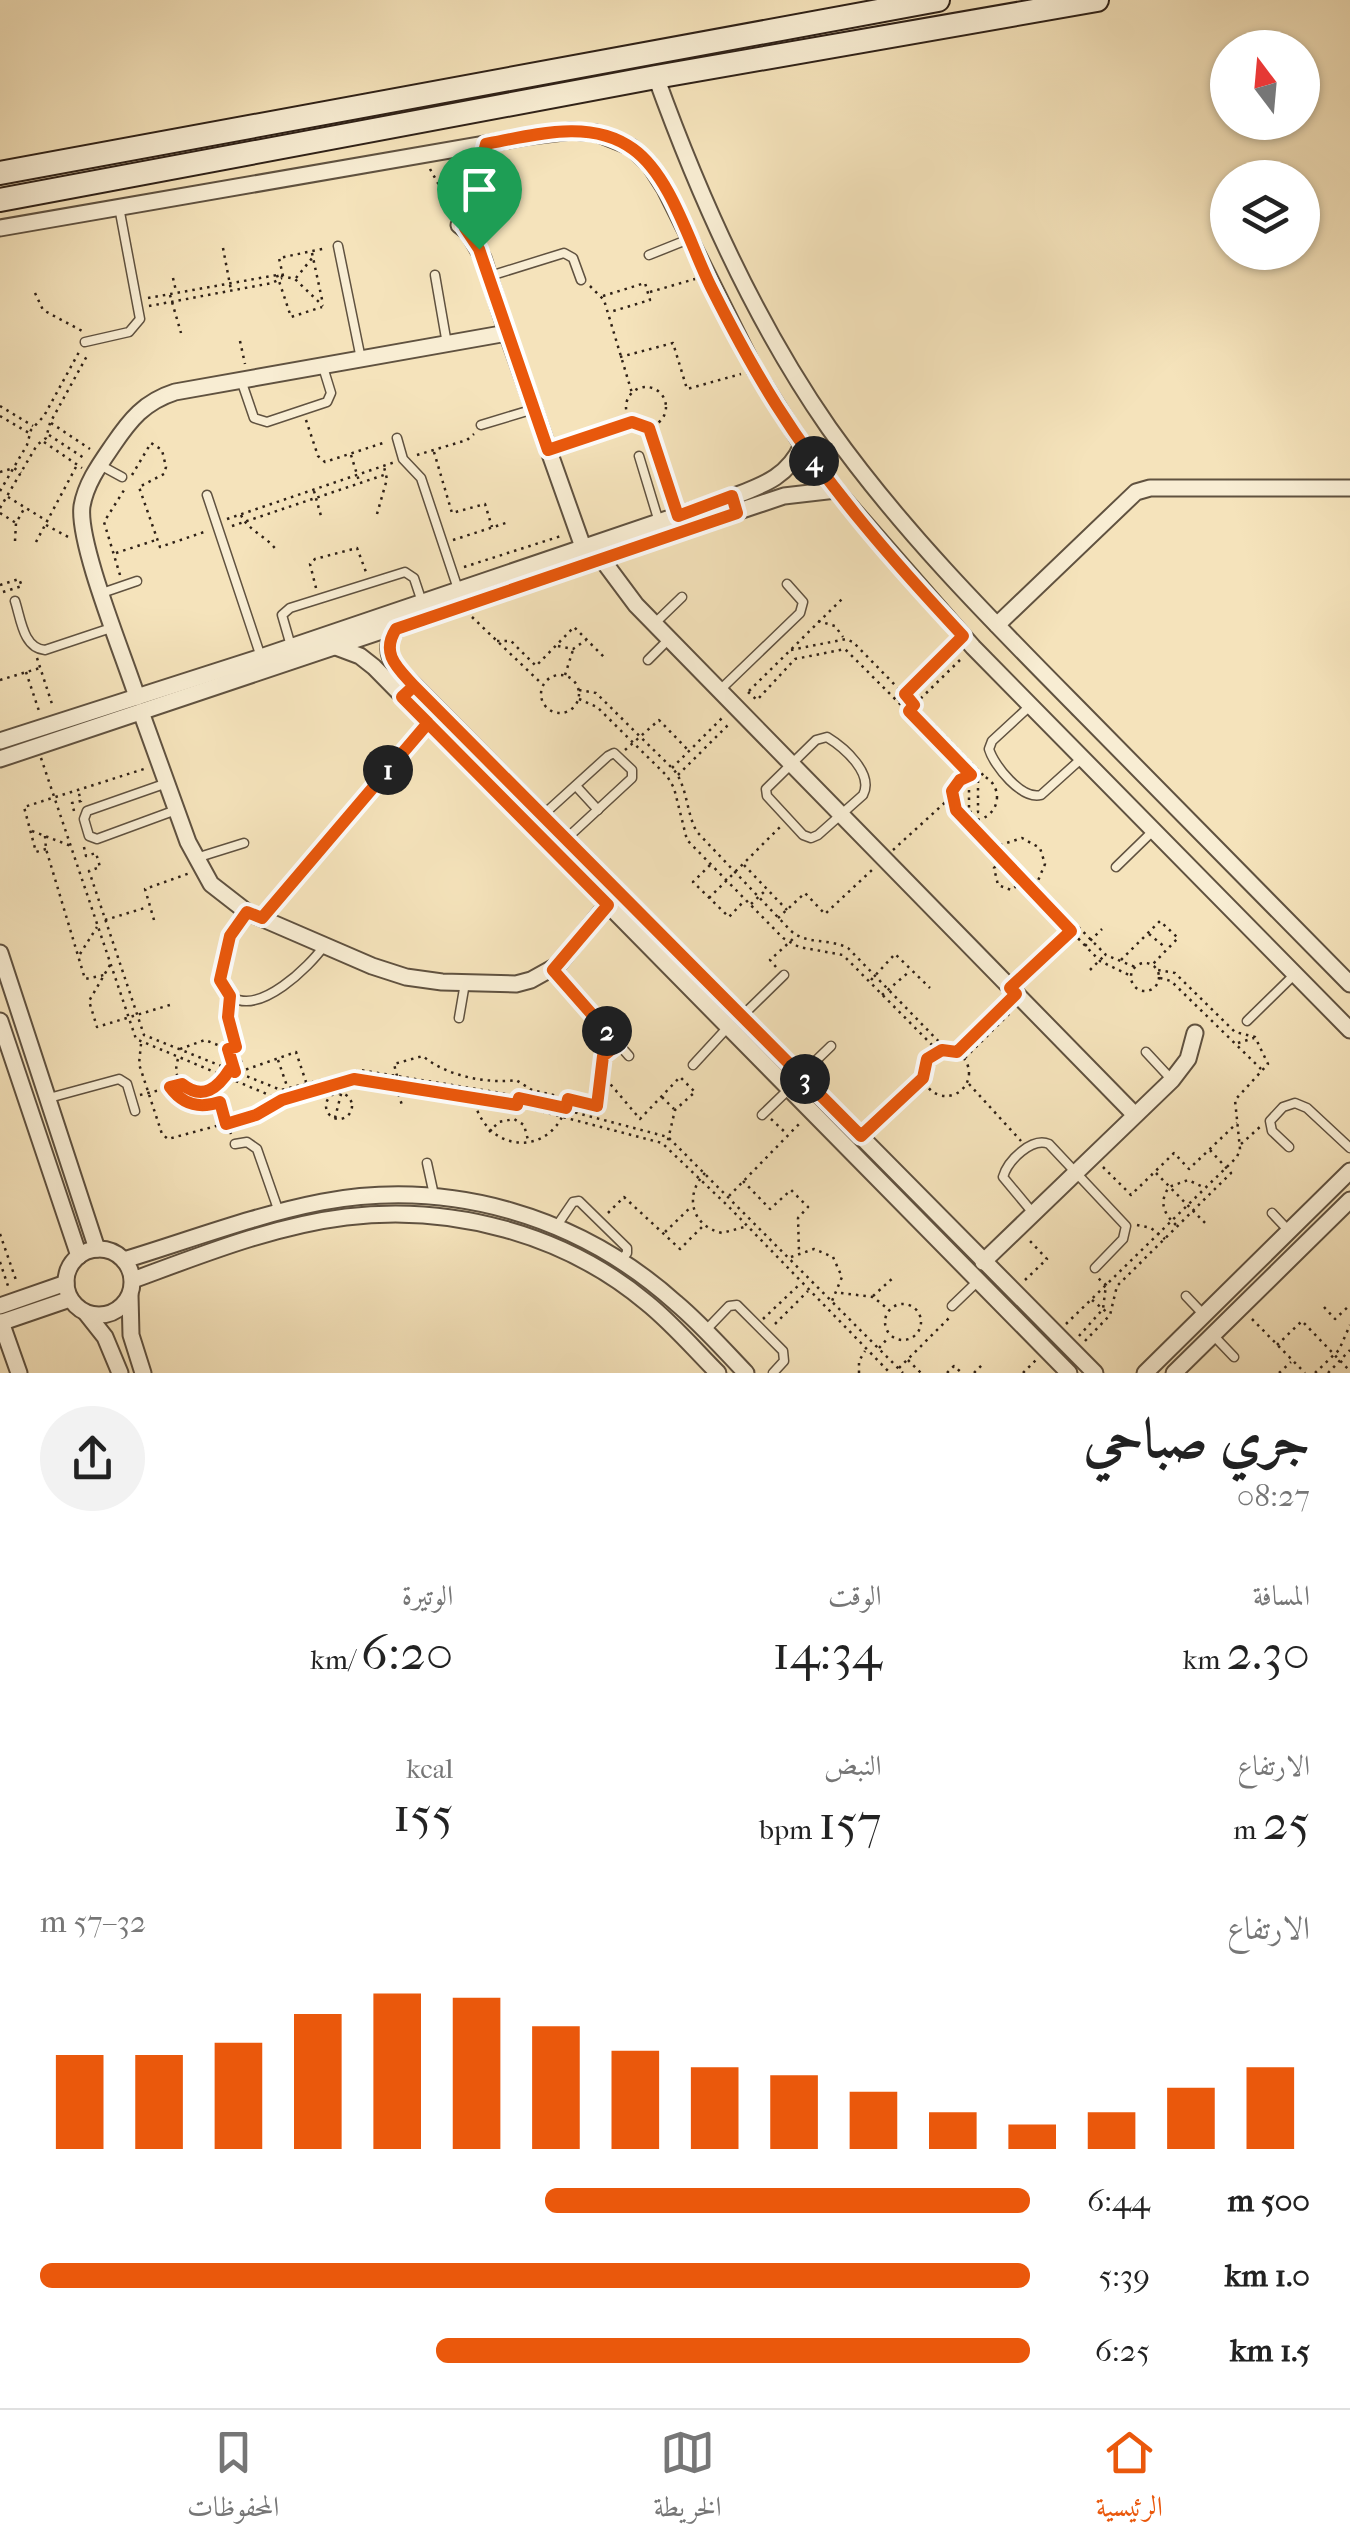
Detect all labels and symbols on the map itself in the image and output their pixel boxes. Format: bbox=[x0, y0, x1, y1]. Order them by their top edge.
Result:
north arrow bbox=[1210, 30, 1320, 140]
pin bbox=[437, 147, 522, 250]
pin: 4 bbox=[789, 436, 839, 486]
pin: 1 bbox=[363, 745, 413, 795]
pin: 2 bbox=[582, 1006, 632, 1056]
pin: 3 bbox=[780, 1054, 830, 1104]

